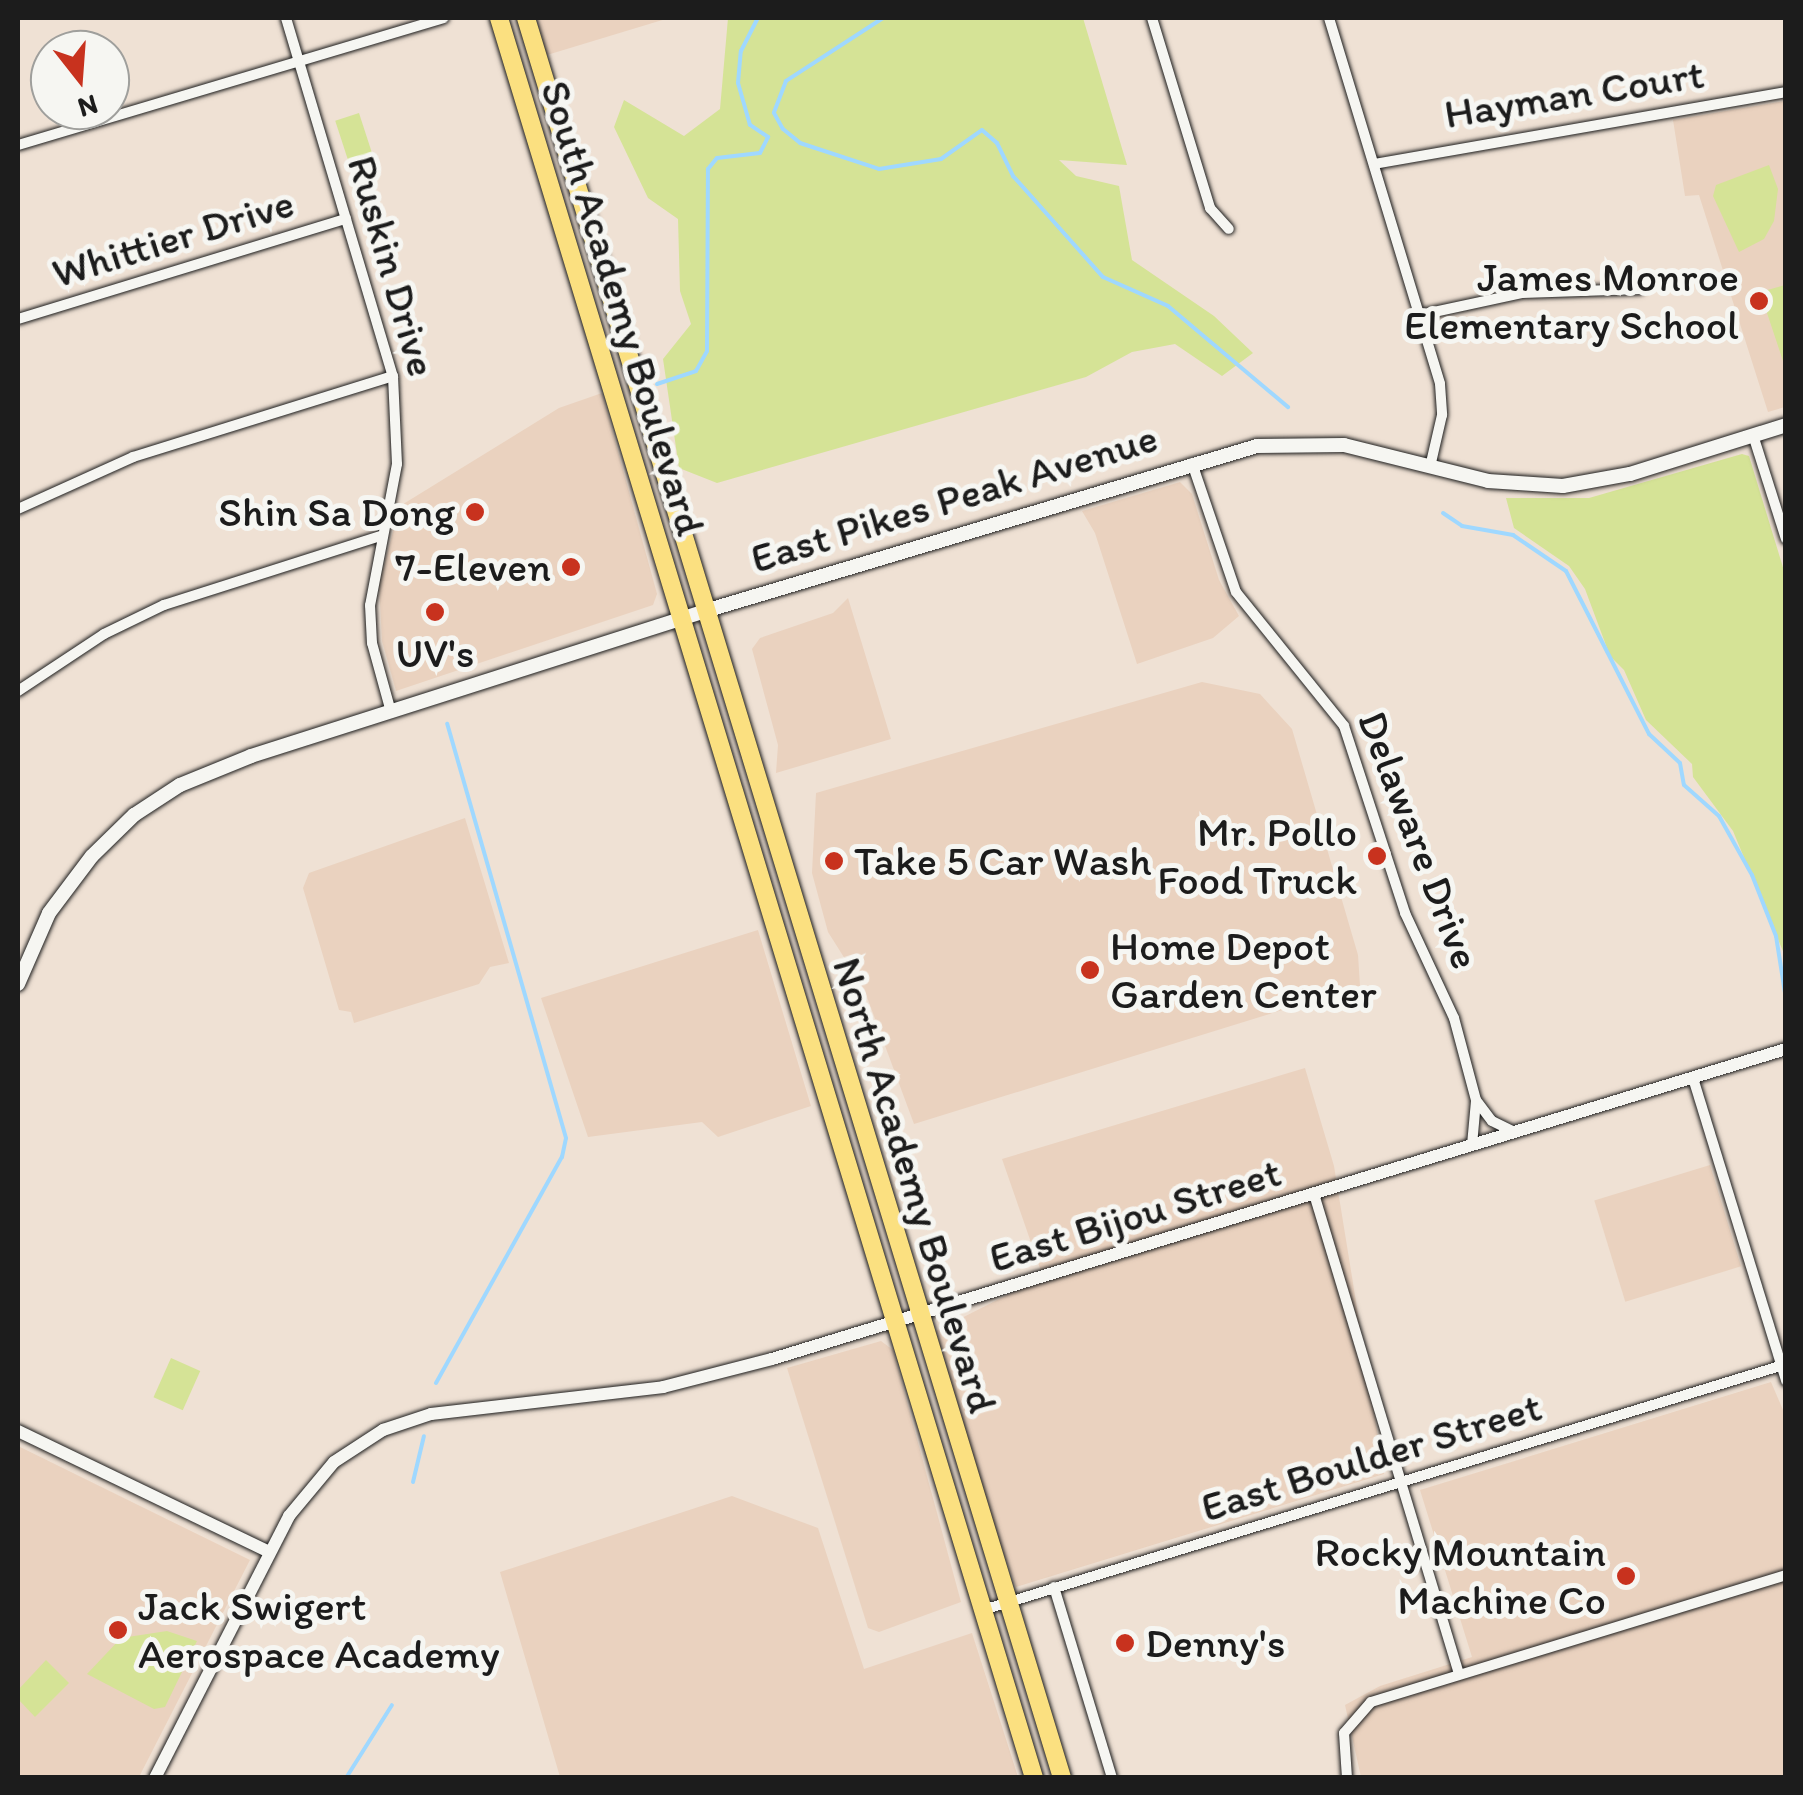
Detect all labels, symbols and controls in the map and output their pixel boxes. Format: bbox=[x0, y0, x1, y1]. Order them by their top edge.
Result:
north arrow bbox=[30, 30, 130, 130]
street label: Hayman Court bbox=[1441, 49, 1707, 139]
street label: South Academy Boulevard bbox=[529, 74, 717, 542]
text: N bbox=[74, 88, 102, 126]
street label: Ruskin Drive bbox=[336, 150, 448, 382]
street label: Whittier Drive bbox=[46, 177, 300, 299]
place label: James Monroe Elementary School bbox=[1404, 252, 1739, 350]
marker: James Monroe Elementary School bbox=[1748, 290, 1770, 312]
street label: East Pikes Peak Avenue bbox=[746, 413, 1162, 583]
place label: Shin Sa Dong bbox=[217, 487, 455, 537]
marker: Shin Sa Dong bbox=[464, 501, 486, 523]
place label: 7-Eleven bbox=[395, 542, 551, 592]
marker: 7-Eleven bbox=[560, 556, 582, 578]
marker: UV's bbox=[424, 601, 446, 623]
place label: UV's bbox=[395, 628, 475, 678]
street label: Delaware Drive bbox=[1347, 704, 1491, 976]
place label: Mr. Pollo Food Truck bbox=[1160, 807, 1357, 906]
place label: Take 5 Car Wash bbox=[854, 836, 1149, 886]
marker: Mr. Pollo Food Truck bbox=[1366, 845, 1388, 867]
marker: Take 5 Car Wash bbox=[823, 850, 845, 872]
place label: Home Depot Garden Center bbox=[1110, 921, 1376, 1019]
street label: North Academy Boulevard bbox=[822, 951, 1008, 1419]
marker: Home Depot Garden Center bbox=[1079, 959, 1101, 981]
street label: East Bijou Street bbox=[983, 1147, 1287, 1283]
street label: East Boulder Street bbox=[1195, 1381, 1547, 1533]
place label: Rocky Mountain Machine Co bbox=[1316, 1527, 1606, 1625]
marker: Rocky Mountain Machine Co bbox=[1615, 1565, 1637, 1587]
place label: Jack Swigert Aerospace Academy bbox=[138, 1581, 501, 1680]
place label: Denny's bbox=[1145, 1618, 1285, 1668]
marker: Jack Swigert Aerospace Academy bbox=[107, 1619, 129, 1641]
marker: Denny's bbox=[1114, 1632, 1136, 1654]

